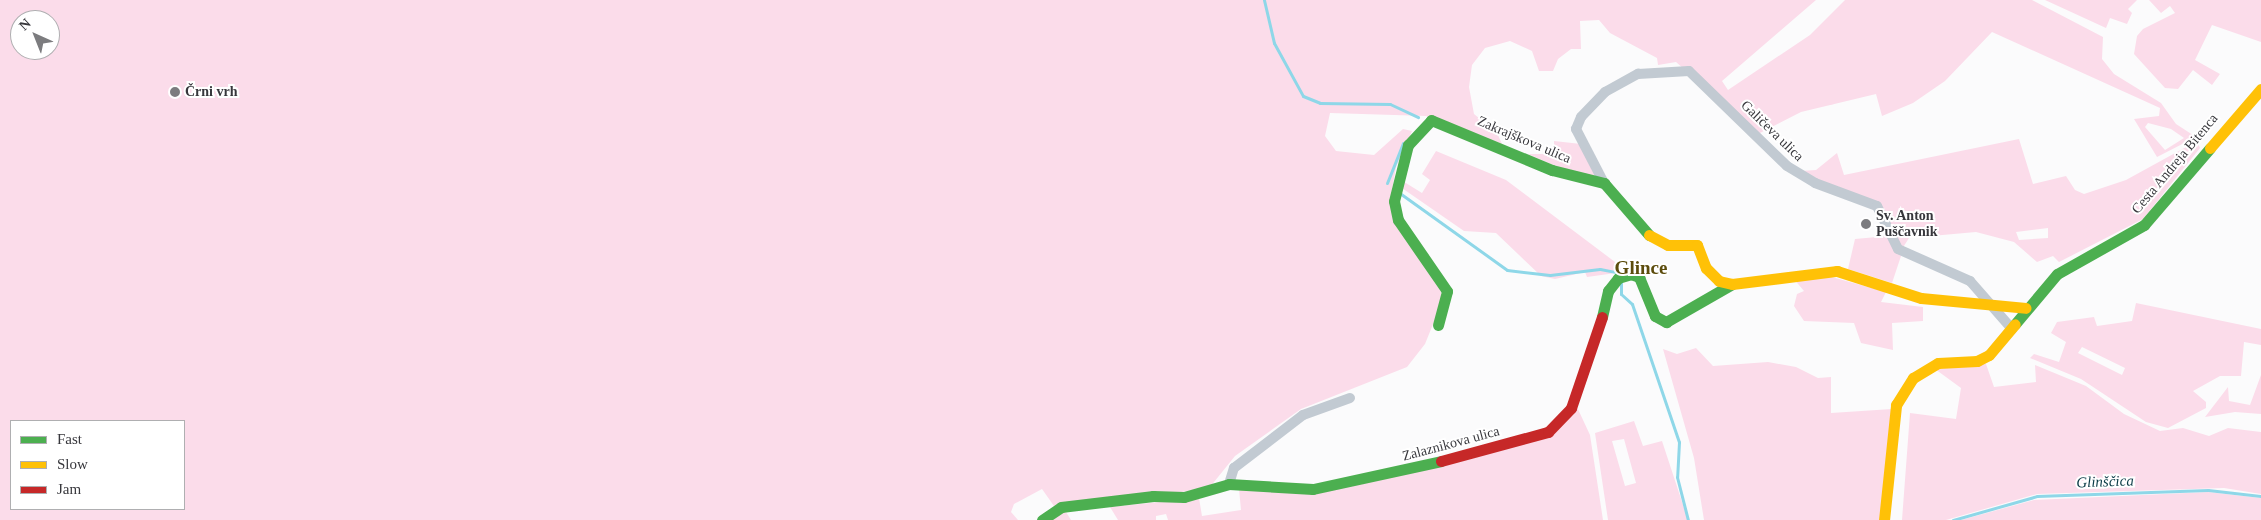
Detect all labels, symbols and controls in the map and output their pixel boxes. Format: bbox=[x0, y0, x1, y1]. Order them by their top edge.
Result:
north arrow bbox=[10, 10, 60, 60]
text: N bbox=[16, 16, 34, 33]
place label: Črni vrh bbox=[185, 84, 238, 100]
marker: Črni vrh bbox=[169, 86, 181, 98]
street label: Galičeva ulica bbox=[1737, 97, 1807, 165]
street label: Cesta Andreja Bitenca bbox=[2128, 110, 2222, 218]
street label: Zakrajškova ulica bbox=[1475, 113, 1573, 167]
place label: Sv. Anton Puščavnik bbox=[1876, 208, 1937, 240]
marker: Sv. Anton Puščavnik bbox=[1860, 218, 1872, 230]
district label: Glince bbox=[1615, 257, 1667, 279]
legend bbox=[10, 420, 185, 510]
street label: Zalaznikova ulica bbox=[1401, 423, 1501, 465]
text: Fast bbox=[57, 431, 82, 447]
text: Slow bbox=[57, 456, 88, 472]
water label: Glinščica bbox=[2076, 472, 2134, 492]
text: Jam bbox=[57, 481, 81, 497]

